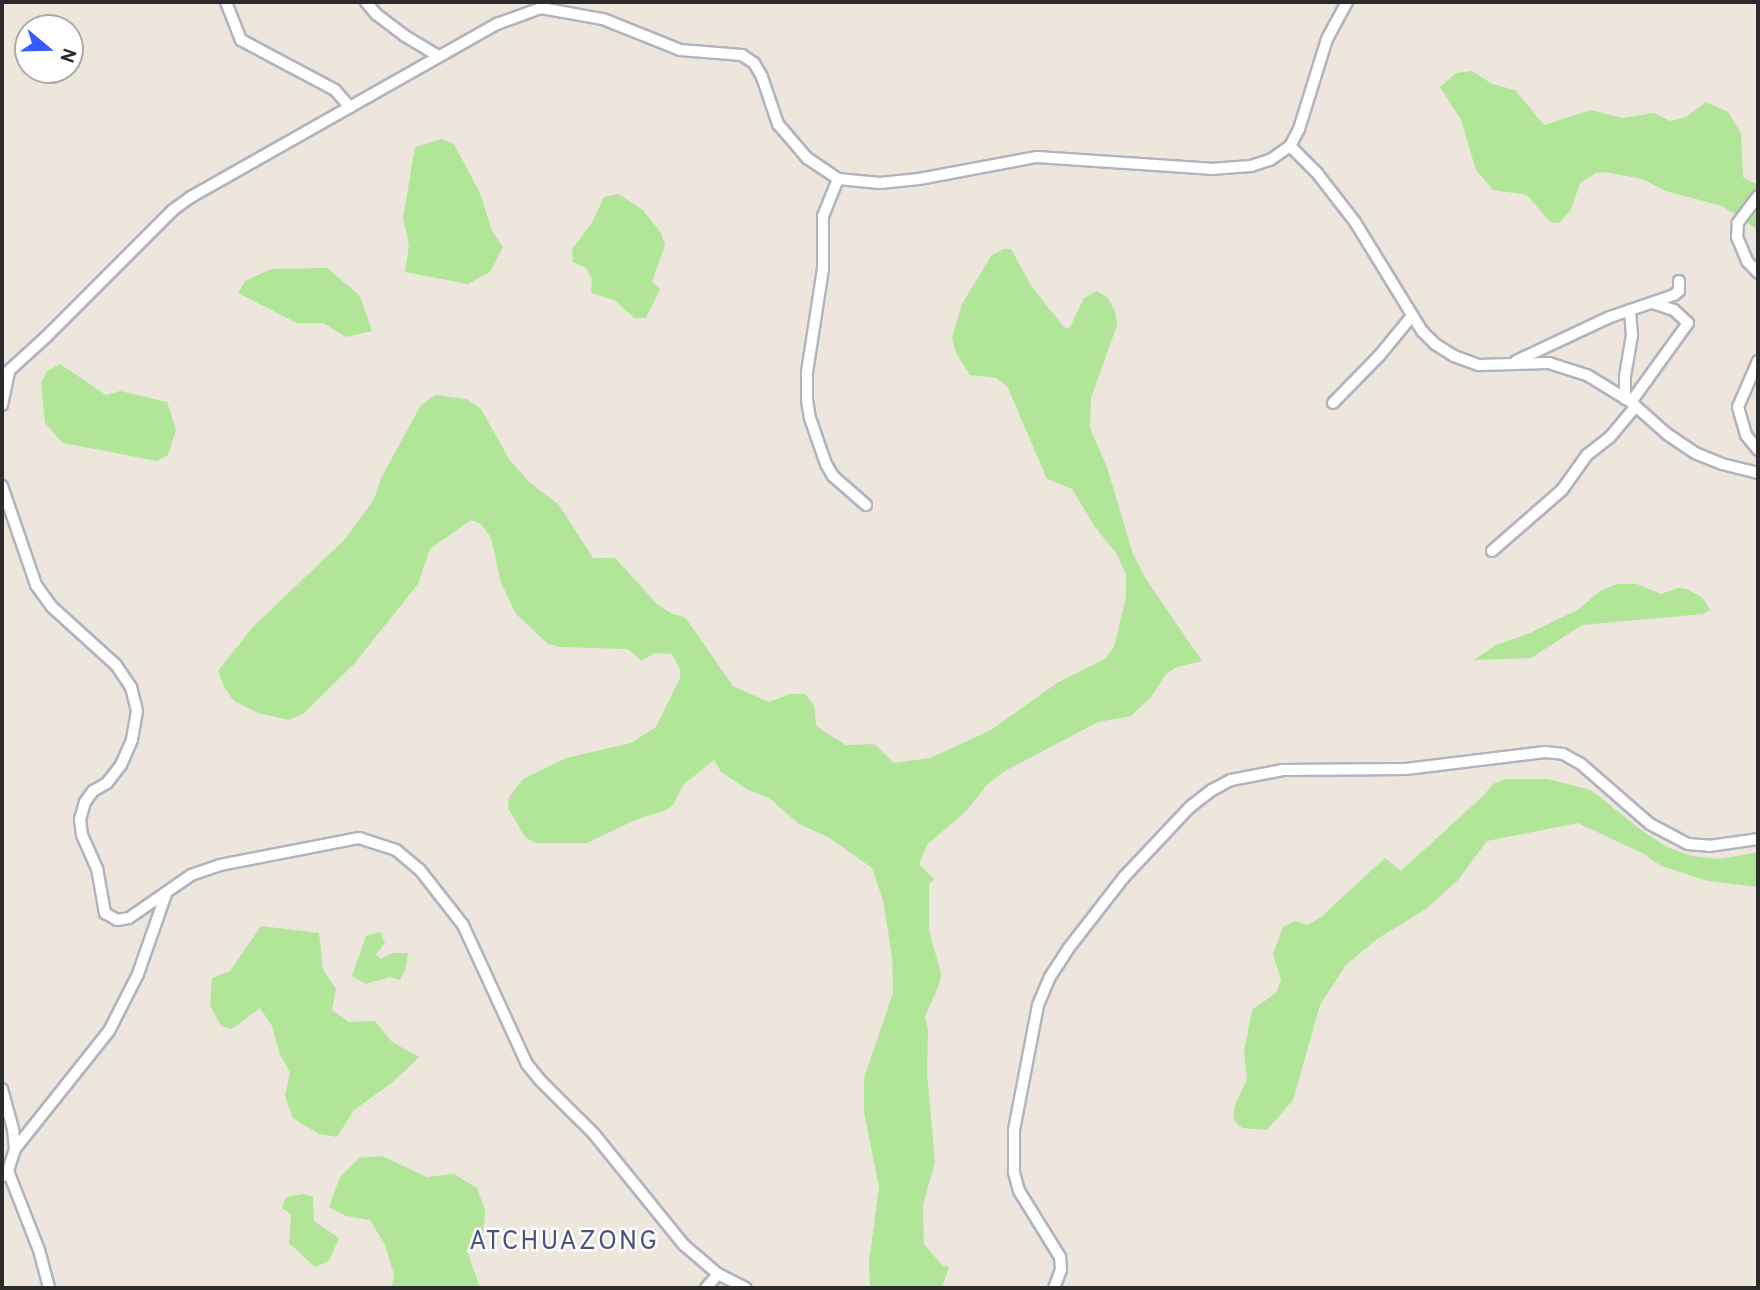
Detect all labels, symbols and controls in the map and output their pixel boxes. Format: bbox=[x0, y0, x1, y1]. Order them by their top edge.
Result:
north arrow bbox=[14, 14, 84, 84]
text: N bbox=[53, 45, 81, 66]
district label: ATCHUAZONG bbox=[470, 1227, 658, 1259]

